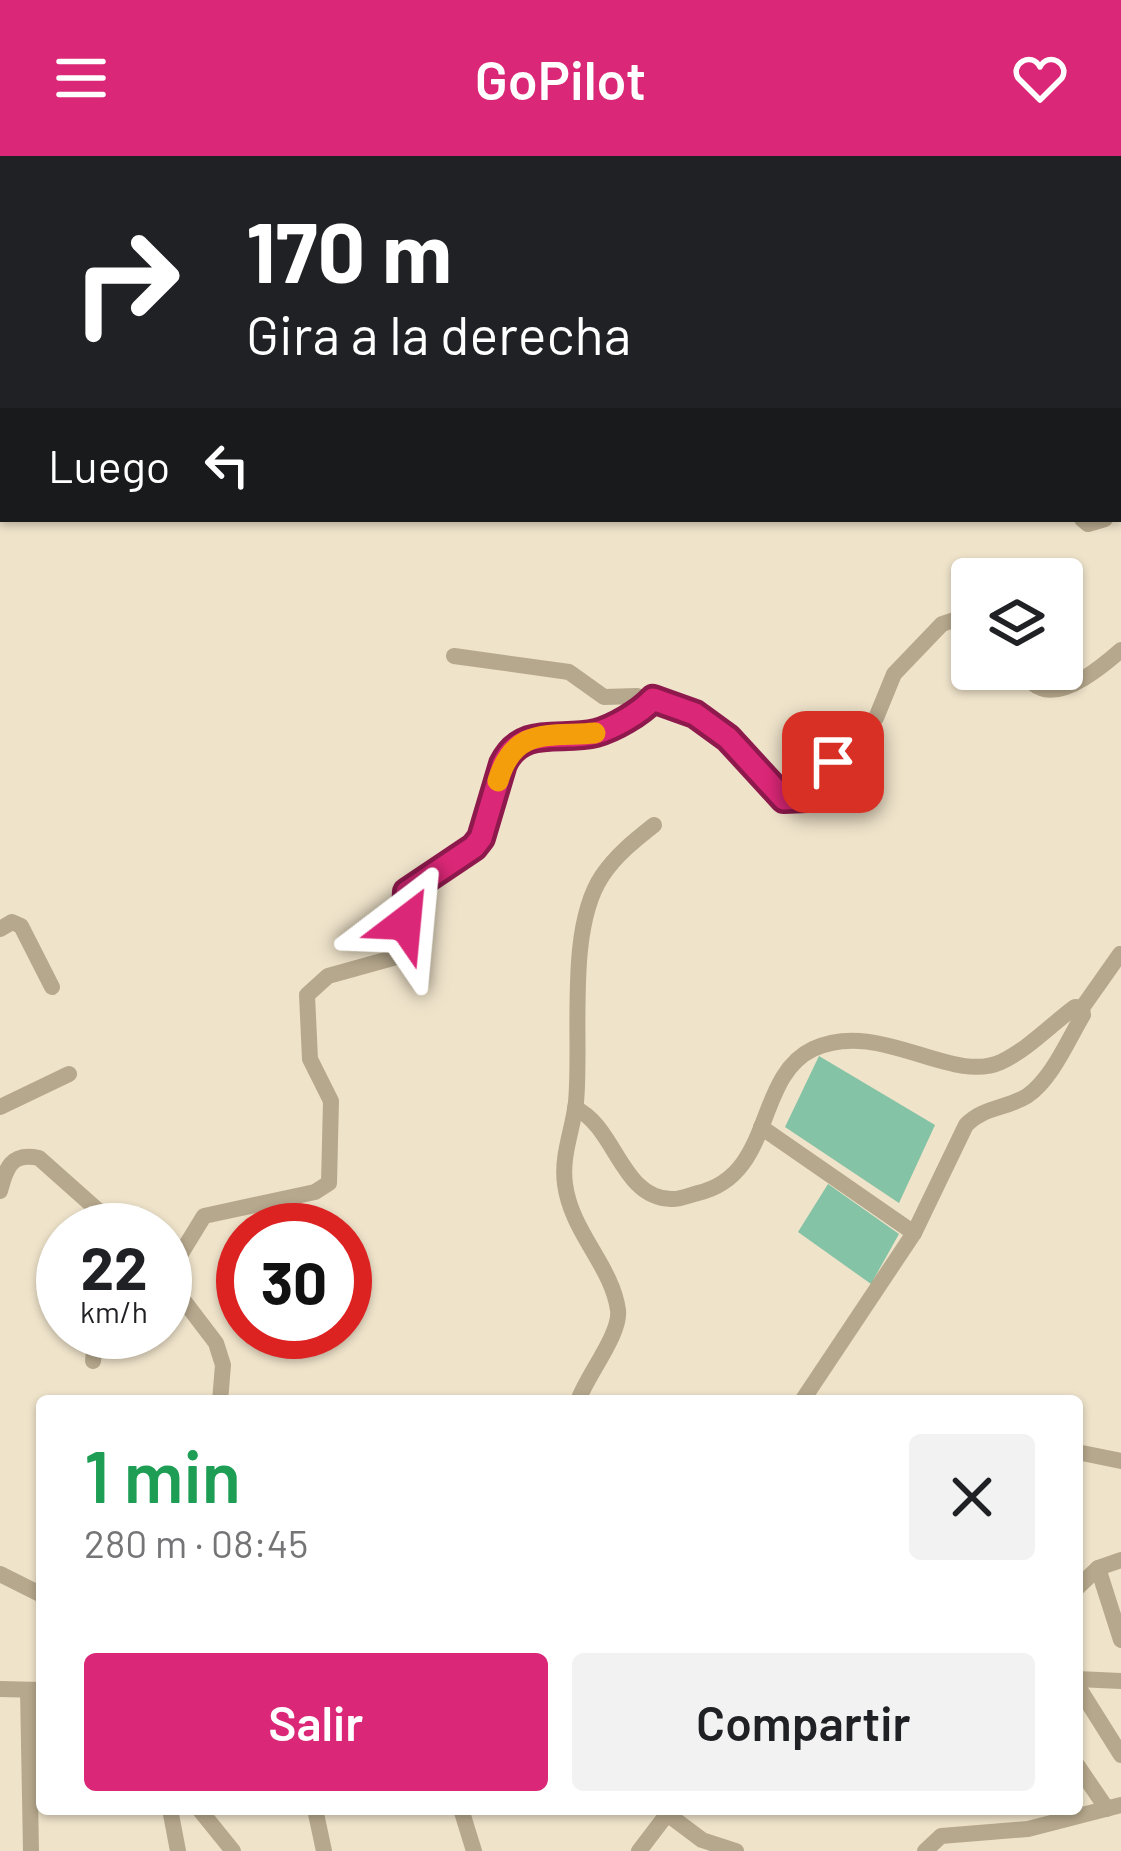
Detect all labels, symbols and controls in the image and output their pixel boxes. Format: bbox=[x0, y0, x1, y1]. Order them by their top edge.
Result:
icon: menu bbox=[48, 45, 114, 111]
icon: heart bbox=[1007, 45, 1073, 111]
text: GoPilot bbox=[475, 46, 646, 111]
text: 170 m bbox=[246, 199, 452, 300]
icon: right bbox=[48, 204, 204, 360]
text: Gira a la derecha bbox=[246, 301, 631, 366]
icon: left bbox=[194, 432, 260, 498]
text: Luego bbox=[48, 438, 170, 492]
map controls bbox=[951, 558, 1083, 690]
button: layers bbox=[951, 558, 1083, 690]
pin bbox=[782, 711, 884, 813]
icon: arrive bbox=[800, 729, 866, 795]
position arrow bbox=[342, 860, 468, 986]
speed limit sign: 30 bbox=[216, 1203, 372, 1359]
text: 22 bbox=[80, 1230, 148, 1302]
text: km/h bbox=[80, 1293, 148, 1329]
text: 1 min bbox=[84, 1431, 241, 1517]
button: close bbox=[909, 1434, 1035, 1560]
text: 280 m · 08:45 bbox=[84, 1519, 308, 1566]
button: Salir bbox=[84, 1653, 548, 1791]
button: Compartir bbox=[572, 1653, 1035, 1791]

